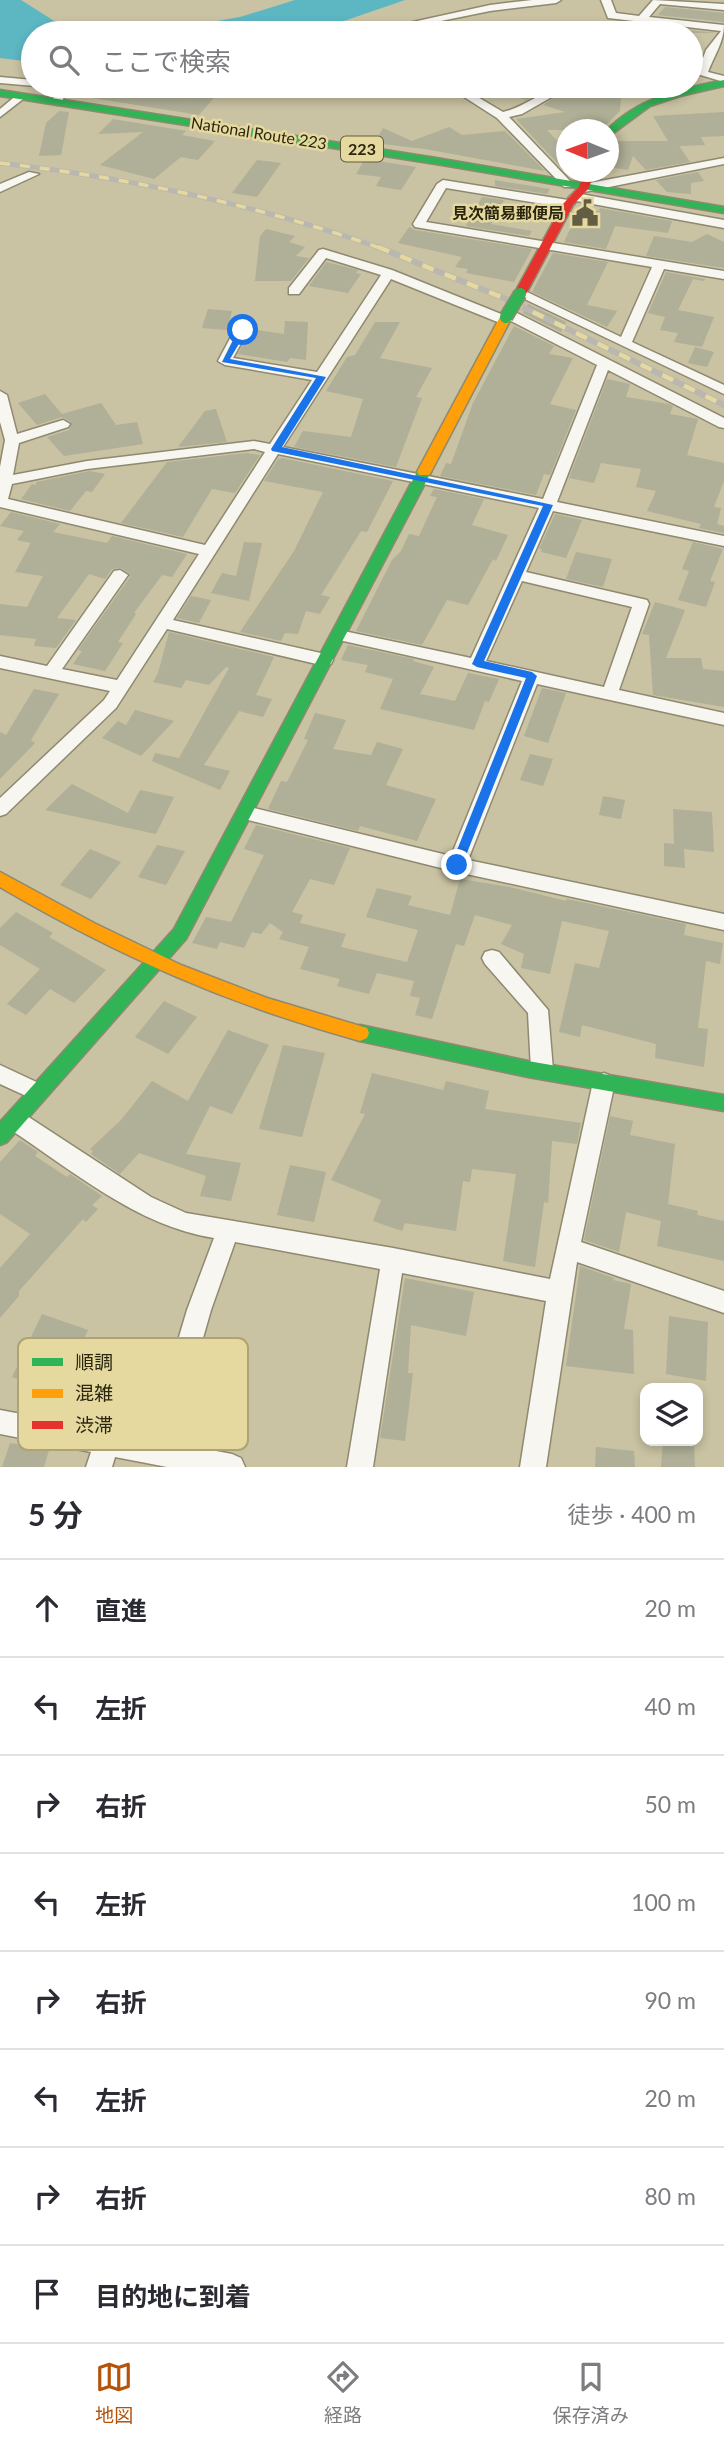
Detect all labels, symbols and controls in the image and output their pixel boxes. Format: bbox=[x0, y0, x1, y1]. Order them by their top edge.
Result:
search box bbox=[21, 21, 703, 98]
icon: search bbox=[45, 41, 83, 79]
text: ここで検索 bbox=[101, 45, 231, 77]
street label: National Route 223 bbox=[190, 112, 328, 153]
north arrow bbox=[556, 119, 619, 182]
road number: 223 bbox=[341, 136, 383, 162]
public building icon: 見次簡易郵便局 bbox=[570, 198, 600, 228]
place label: 見次簡易郵便局 bbox=[452, 203, 564, 222]
route start bbox=[227, 314, 258, 345]
route end bbox=[441, 849, 472, 880]
legend bbox=[18, 1338, 248, 1450]
text: 順調 bbox=[75, 1350, 113, 1373]
text: 混雑 bbox=[75, 1381, 113, 1404]
map controls bbox=[640, 1383, 703, 1446]
button: layers bbox=[640, 1383, 703, 1446]
text: 渋滞 bbox=[75, 1413, 113, 1436]
text: 5 分 bbox=[28, 1496, 83, 1532]
text: 徒歩 · 400 m bbox=[567, 1500, 696, 1528]
icon: ahead bbox=[28, 1589, 66, 1627]
text: 直進 bbox=[95, 1594, 147, 1626]
text: 20 m bbox=[645, 1594, 696, 1622]
icon: left bbox=[28, 1687, 66, 1725]
text: 左折 bbox=[95, 1692, 147, 1724]
text: 40 m bbox=[645, 1692, 696, 1720]
icon: right bbox=[28, 1785, 66, 1823]
text: 右折 bbox=[95, 1790, 147, 1822]
text: 50 m bbox=[645, 1790, 696, 1818]
icon: left bbox=[28, 1883, 66, 1921]
text: 左折 bbox=[95, 1888, 147, 1920]
text: 100 m bbox=[631, 1888, 696, 1916]
icon: right bbox=[28, 1981, 66, 2019]
text: 右折 bbox=[95, 1986, 147, 2018]
text: 90 m bbox=[645, 1986, 696, 2014]
icon: left bbox=[28, 2079, 66, 2117]
text: 左折 bbox=[95, 2084, 147, 2116]
text: 20 m bbox=[645, 2084, 696, 2112]
icon: right bbox=[28, 2177, 66, 2215]
text: 右折 bbox=[95, 2182, 147, 2214]
text: 80 m bbox=[645, 2182, 696, 2210]
icon: arrive bbox=[28, 2275, 66, 2313]
text: 目的地に到着 bbox=[95, 2280, 251, 2312]
tab: 地図 bbox=[95, 2358, 133, 2427]
tab: 経路 bbox=[324, 2358, 362, 2427]
tab: 保存済み bbox=[553, 2358, 629, 2427]

